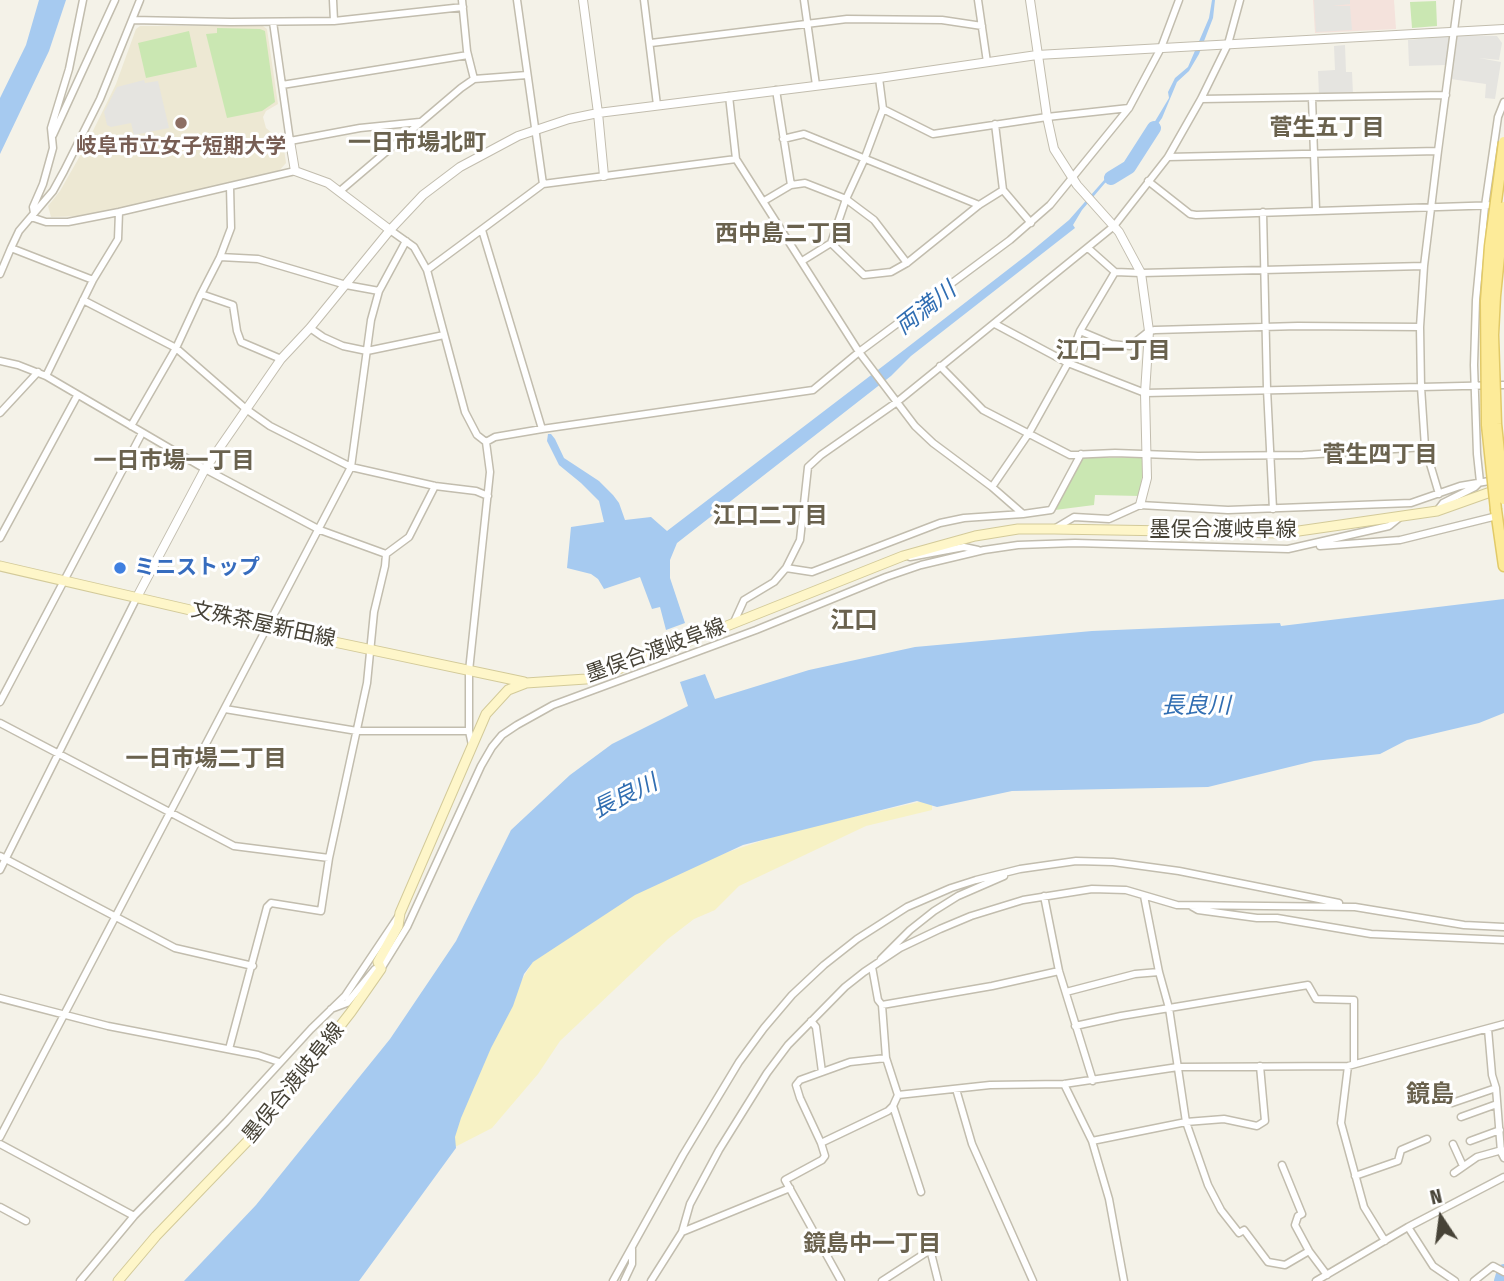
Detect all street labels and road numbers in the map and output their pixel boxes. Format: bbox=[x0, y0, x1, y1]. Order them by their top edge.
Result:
street label: 墨俣合渡岐阜線 bbox=[1150, 517, 1296, 543]
street label: 文殊茶屋新田線 bbox=[188, 597, 338, 653]
street label: 墨俣合渡岐阜線 bbox=[583, 614, 729, 688]
street label: 墨俣合渡岐阜線 bbox=[238, 1018, 350, 1148]

